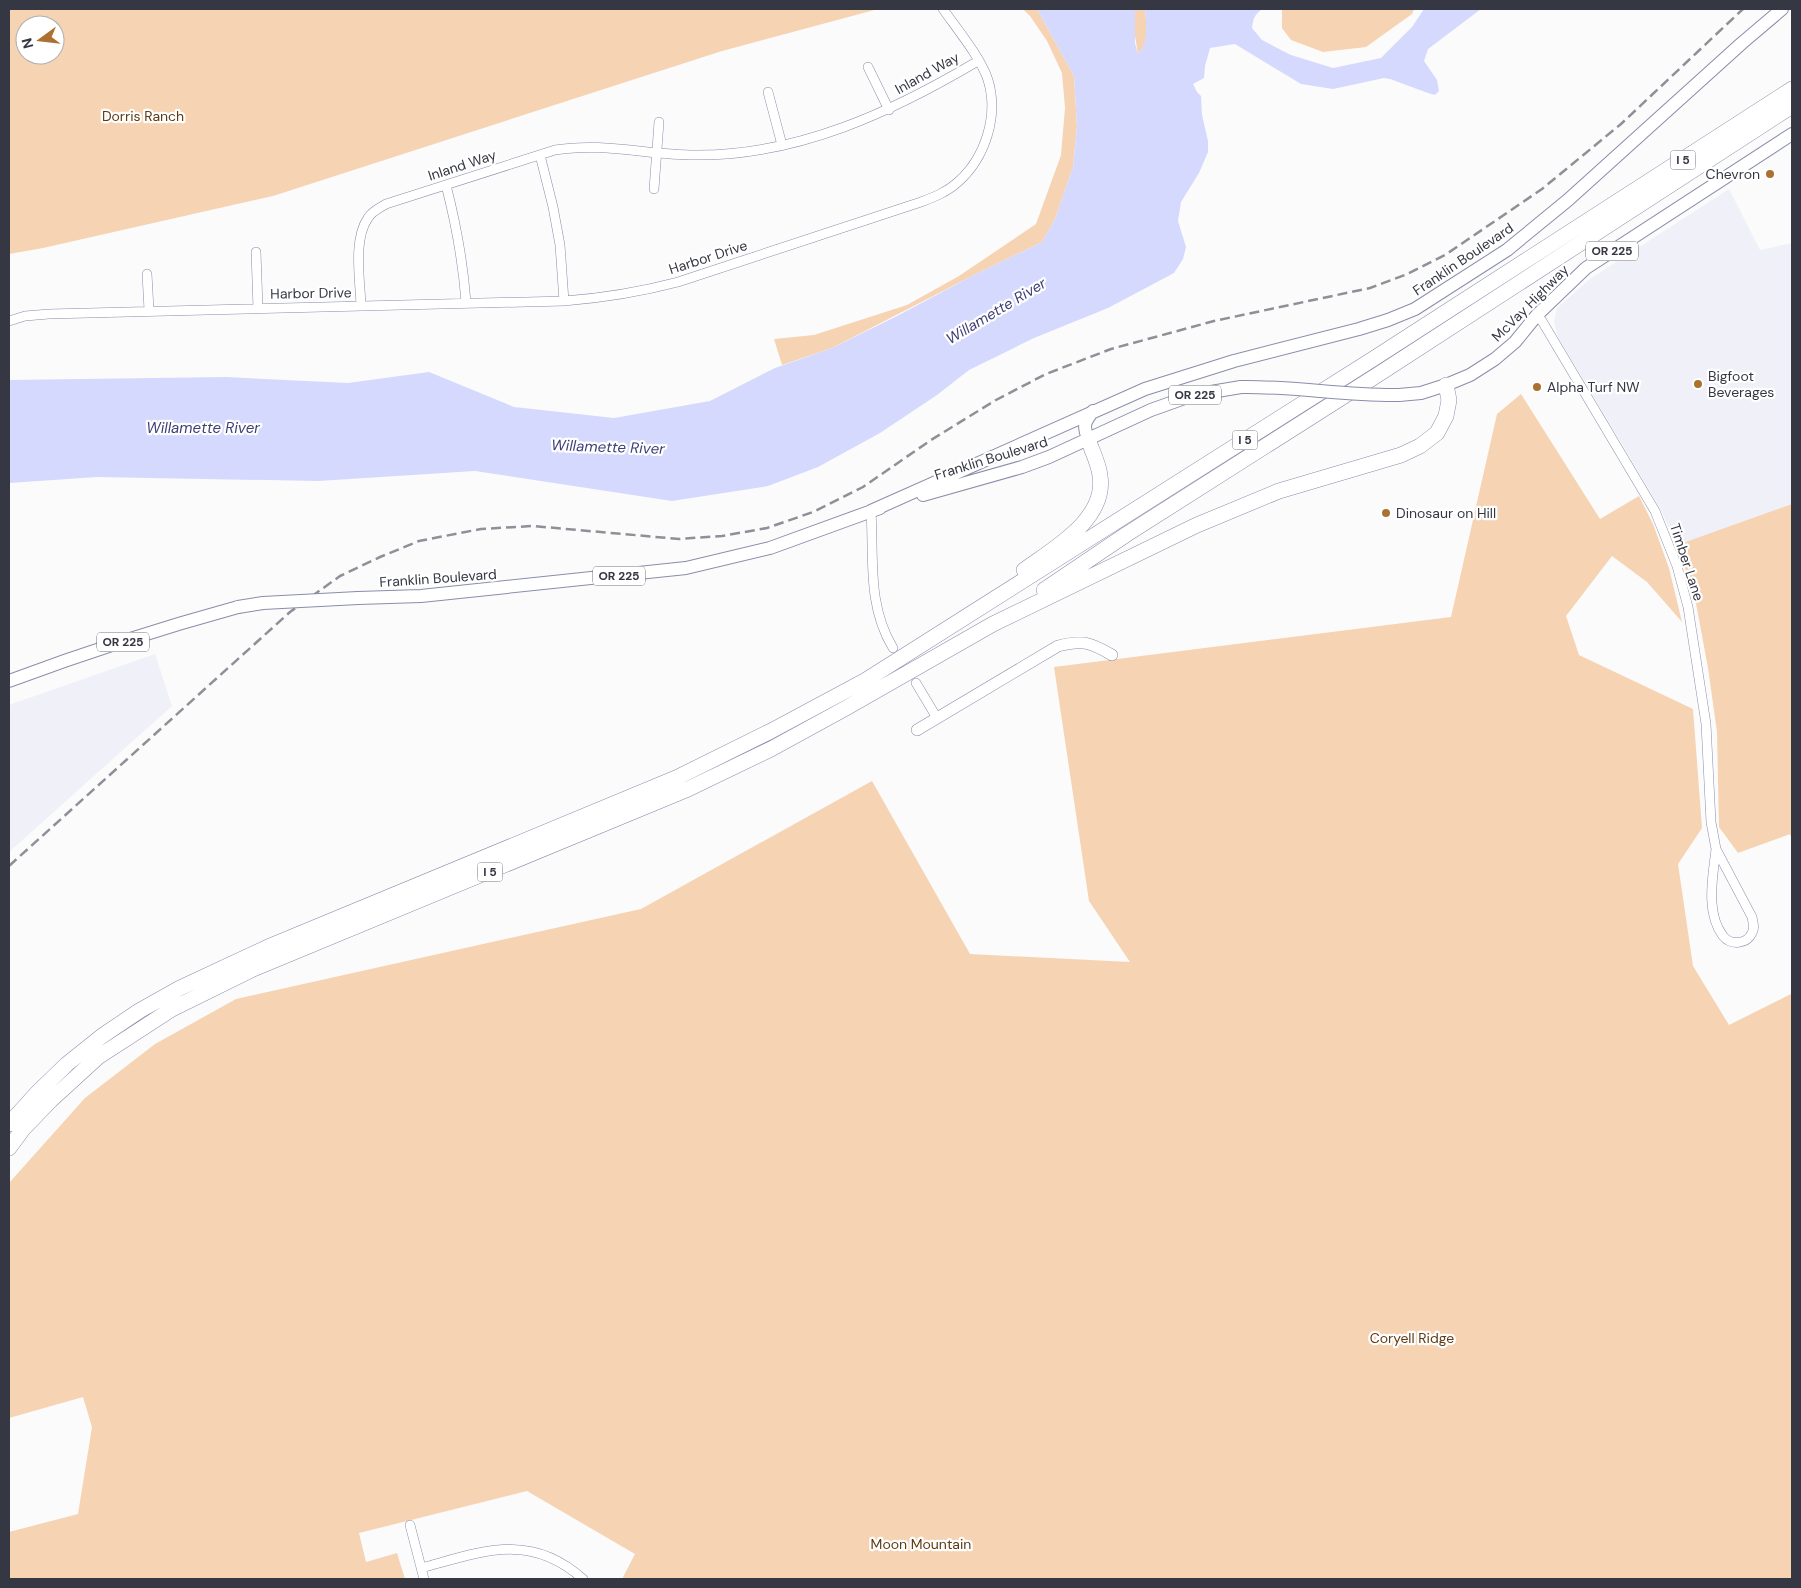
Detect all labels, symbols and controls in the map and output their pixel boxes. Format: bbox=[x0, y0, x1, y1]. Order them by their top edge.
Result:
north arrow bbox=[15, 15, 65, 65]
text: N bbox=[17, 36, 37, 51]
street label: Inland Way bbox=[892, 48, 962, 98]
park label: Dorris Ranch bbox=[102, 107, 184, 125]
street label: Inland Way bbox=[426, 145, 499, 184]
road number: I 5 bbox=[1670, 150, 1696, 170]
place label: Chevron bbox=[1706, 165, 1760, 183]
marker: Chevron bbox=[1764, 168, 1776, 180]
street label: Franklin Boulevard bbox=[1409, 219, 1517, 299]
street label: Harbor Drive bbox=[666, 236, 750, 278]
road number: OR 225 bbox=[1586, 242, 1638, 260]
street label: McVay Highway bbox=[1488, 261, 1572, 345]
water label: Willamette River bbox=[942, 273, 1050, 349]
street label: Harbor Drive bbox=[270, 283, 352, 303]
place label: Bigfoot Beverages bbox=[1708, 367, 1774, 401]
place label: Alpha Turf NW bbox=[1547, 378, 1640, 396]
marker: Bigfoot Beverages bbox=[1692, 378, 1704, 390]
marker: Alpha Turf NW bbox=[1531, 381, 1543, 393]
road number: OR 225 bbox=[1169, 386, 1221, 404]
water label: Willamette River bbox=[146, 418, 260, 438]
road number: I 5 bbox=[1232, 430, 1258, 450]
street label: Franklin Boulevard bbox=[932, 432, 1050, 484]
water label: Willamette River bbox=[551, 435, 666, 459]
place label: Dinosaur on Hill bbox=[1396, 504, 1496, 522]
marker: Dinosaur on Hill bbox=[1380, 507, 1392, 519]
street label: Timber Lane bbox=[1666, 521, 1708, 603]
street label: Franklin Boulevard bbox=[379, 565, 497, 591]
road number: OR 225 bbox=[593, 566, 645, 586]
road number: OR 225 bbox=[97, 632, 149, 652]
road number: I 5 bbox=[478, 862, 502, 882]
park label: Coryell Ridge bbox=[1370, 1329, 1454, 1347]
park label: Moon Mountain bbox=[871, 1535, 971, 1553]

